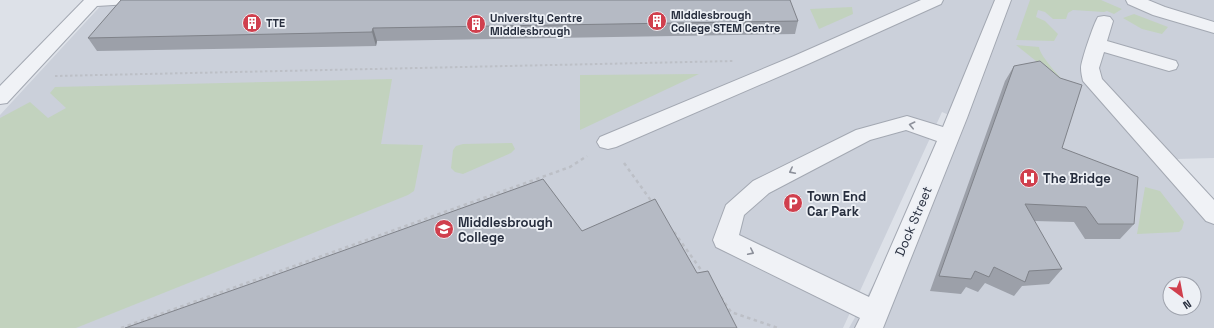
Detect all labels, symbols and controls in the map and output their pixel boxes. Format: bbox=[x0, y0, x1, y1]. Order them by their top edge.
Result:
place label: Middlesbrough College STEM Centre bbox=[671, 8, 780, 35]
building icon: Middlesbrough College STEM Centre bbox=[646, 10, 668, 32]
place label: University Centre Middlesbrough bbox=[490, 11, 582, 38]
building icon: TTE bbox=[241, 12, 263, 34]
building icon: University Centre Middlesbrough bbox=[465, 13, 487, 35]
place label: TTE bbox=[266, 16, 285, 30]
one-way arrow bbox=[908, 122, 915, 130]
one-way arrow bbox=[789, 166, 796, 174]
hospital icon: The Bridge bbox=[1018, 167, 1040, 189]
place label: The Bridge bbox=[1043, 170, 1111, 187]
street label: Dock Street bbox=[891, 184, 936, 259]
place label: Town End Car Park bbox=[807, 188, 866, 220]
parking icon: Town End Car Park bbox=[782, 192, 804, 214]
place label: Middlesbrough College bbox=[458, 214, 553, 246]
school or university icon: Middlesbrough College bbox=[433, 218, 455, 240]
one-way arrow bbox=[747, 248, 755, 255]
north arrow bbox=[1162, 276, 1202, 316]
text: N bbox=[1180, 297, 1194, 312]

